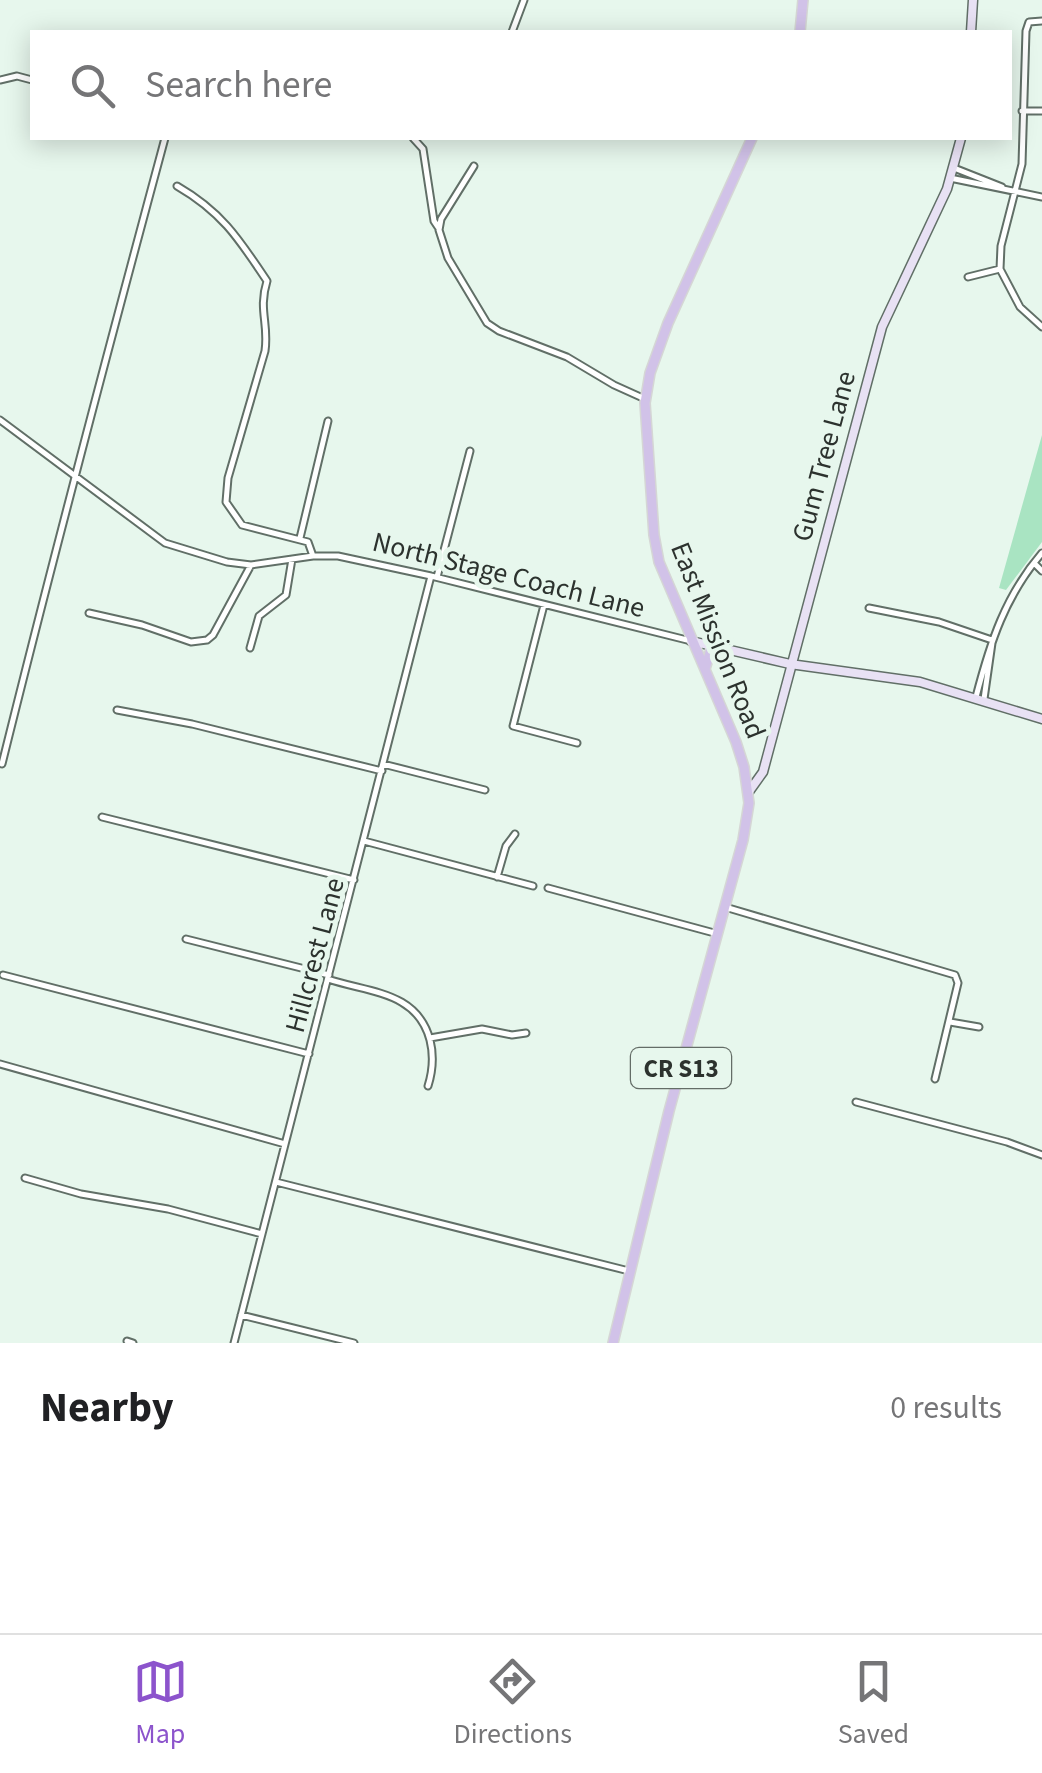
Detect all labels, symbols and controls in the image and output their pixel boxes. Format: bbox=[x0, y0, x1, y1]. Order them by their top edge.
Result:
search box bbox=[30, 30, 1012, 140]
icon: search bbox=[65, 58, 120, 113]
text: Search here bbox=[145, 58, 332, 112]
street label: Gum Tree Lane bbox=[782, 367, 866, 546]
street label: North Stage Coach Lane bbox=[368, 522, 649, 628]
street label: East Mission Road bbox=[660, 536, 776, 745]
street label: Hillcrest Lane bbox=[275, 873, 355, 1037]
road number: CR S13 bbox=[631, 1048, 731, 1088]
text: Nearby bbox=[40, 1378, 174, 1438]
text: 0 results bbox=[890, 1385, 1002, 1431]
tab: Map bbox=[133, 1654, 188, 1754]
tab: Directions bbox=[454, 1654, 572, 1754]
tab: Saved bbox=[838, 1654, 909, 1754]

